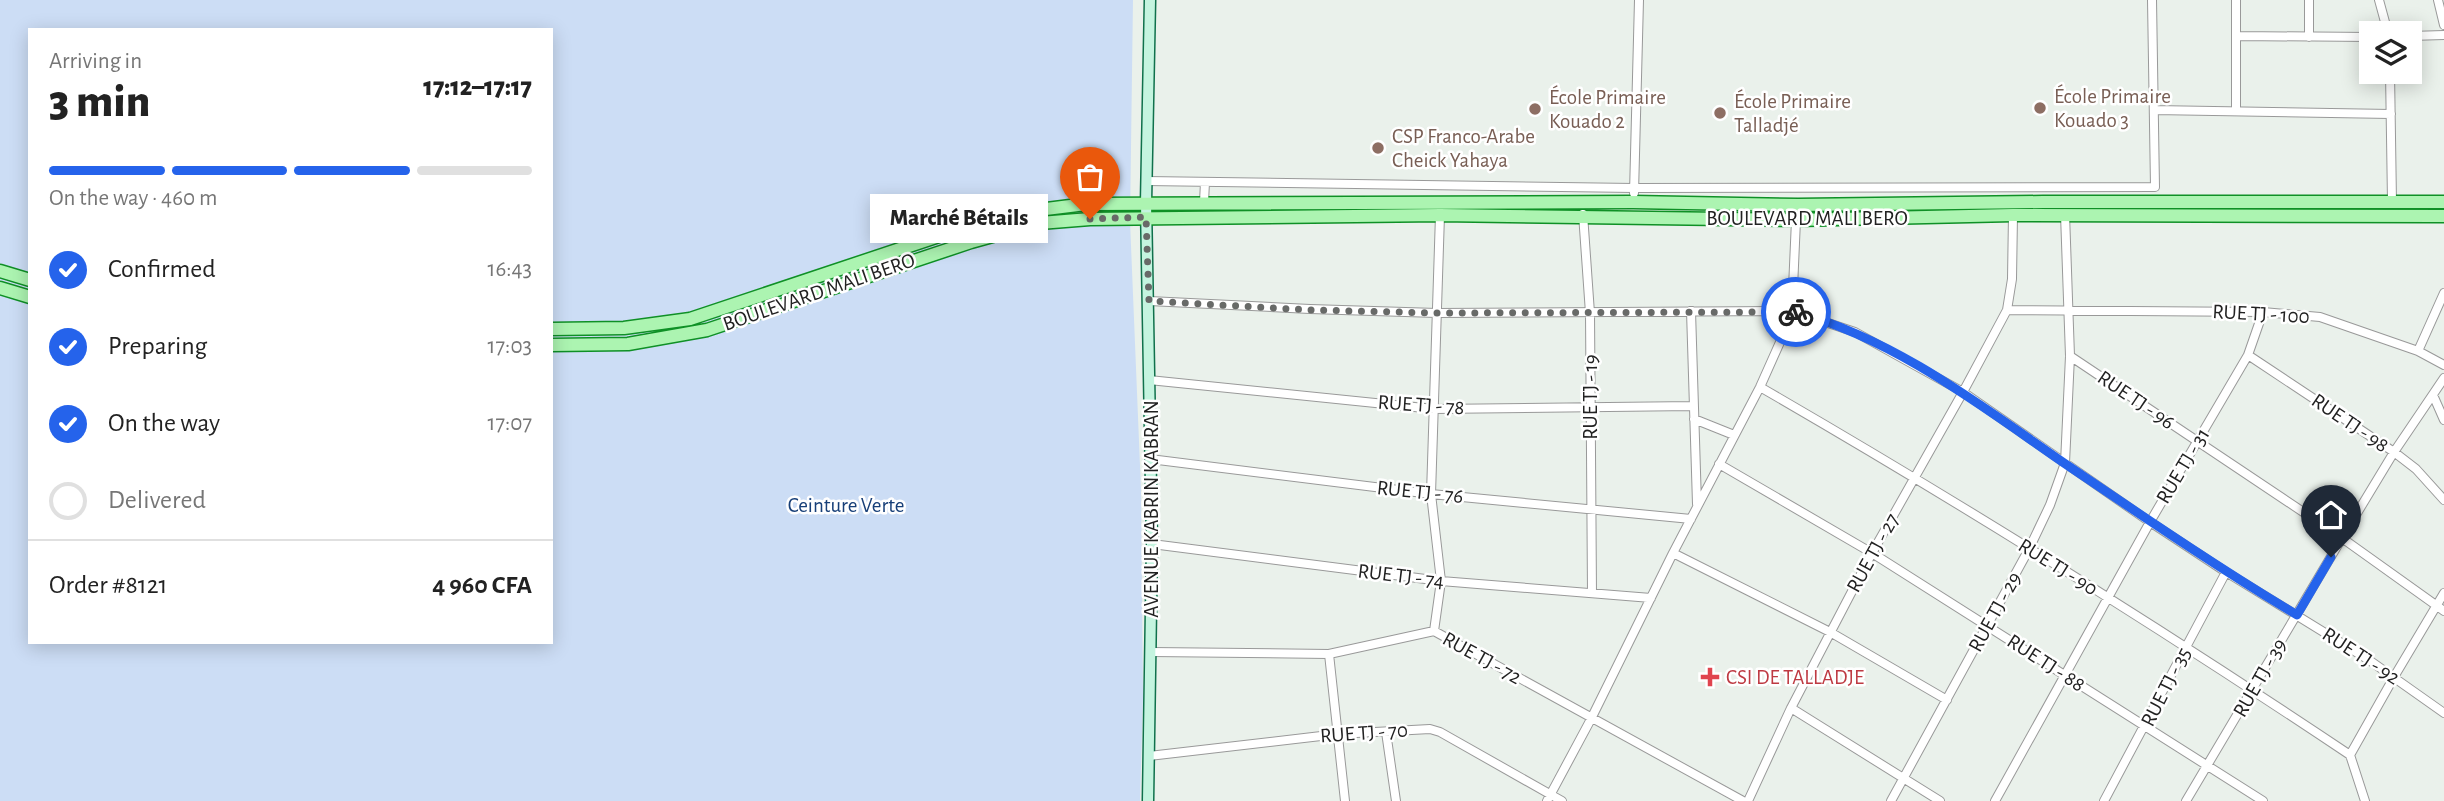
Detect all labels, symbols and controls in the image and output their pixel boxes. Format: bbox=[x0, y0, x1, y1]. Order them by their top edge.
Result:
map controls bbox=[2359, 21, 2422, 84]
button: layers bbox=[2359, 21, 2422, 84]
text: Arriving in bbox=[49, 50, 142, 73]
text: 17:12–17:17 bbox=[423, 74, 532, 100]
text: 3 min bbox=[49, 79, 150, 125]
place label: École Primaire Kouado 3 bbox=[2054, 84, 2171, 131]
place label: École Primaire Kouado 2 bbox=[1549, 85, 1666, 132]
place label: École Primaire Talladjé bbox=[1734, 89, 1851, 136]
marker: École Primaire Kouado 3 bbox=[2032, 100, 2048, 116]
marker: École Primaire Kouado 2 bbox=[1527, 101, 1543, 117]
marker: École Primaire Talladjé bbox=[1712, 105, 1728, 121]
place label: CSP Franco-Arabe Cheick Yahaya bbox=[1392, 126, 1535, 171]
marker: CSP Franco-Arabe Cheick Yahaya bbox=[1370, 140, 1386, 156]
pin bbox=[1060, 147, 1120, 219]
icon: bag bbox=[1071, 158, 1109, 196]
text: On the way · 460 m bbox=[49, 187, 217, 210]
callout: Marché Bétails bbox=[870, 194, 1048, 244]
text: Marché Bétails bbox=[890, 207, 1028, 230]
street label: BOULEVARD MALI BERO bbox=[1706, 208, 1908, 229]
street label: BOULEVARD MALI BERO bbox=[720, 249, 918, 335]
icon: check bbox=[49, 251, 87, 289]
text: Confirmed bbox=[108, 256, 216, 282]
text: 16:43 bbox=[487, 258, 532, 281]
courier bbox=[1761, 277, 1831, 347]
icon: bike bbox=[1777, 293, 1815, 331]
street label: RUE TJ - 100 bbox=[2212, 301, 2310, 327]
icon: check bbox=[49, 328, 87, 366]
text: Preparing bbox=[108, 333, 207, 359]
text: 17:03 bbox=[488, 335, 532, 358]
street label: RUE TJ - 19 bbox=[1580, 354, 1601, 440]
street label: RUE TJ - 96 bbox=[2094, 367, 2178, 433]
street label: RUE TJ - 98 bbox=[2308, 390, 2392, 456]
street label: RUE TJ - 78 bbox=[1377, 391, 1465, 419]
street label: AVENUE KABRIN KABRAN bbox=[1141, 400, 1162, 618]
icon: check bbox=[49, 405, 87, 443]
text: On the way bbox=[108, 410, 220, 436]
text: 17:07 bbox=[487, 412, 532, 435]
street label: RUE TJ - 31 bbox=[2152, 425, 2214, 507]
street label: RUE TJ - 76 bbox=[1376, 477, 1464, 507]
pin bbox=[2301, 485, 2361, 557]
text: Delivered bbox=[108, 487, 206, 513]
park label: Ceinture Verte bbox=[788, 495, 904, 516]
icon: home bbox=[2312, 496, 2350, 534]
street label: RUE TJ - 27 bbox=[1843, 510, 1903, 596]
street label: RUE TJ - 90 bbox=[2015, 534, 2101, 600]
street label: RUE TJ - 74 bbox=[1357, 560, 1445, 592]
street label: RUE TJ - 29 bbox=[1965, 569, 2025, 655]
text: Order #8121 bbox=[49, 572, 167, 598]
text: 4 960 CFA bbox=[432, 572, 532, 598]
street label: RUE TJ - 92 bbox=[2319, 623, 2403, 689]
street label: RUE TJ - 72 bbox=[1439, 628, 1525, 688]
street label: RUE TJ - 88 bbox=[2003, 630, 2089, 696]
street label: RUE TJ - 39 bbox=[2229, 635, 2291, 721]
street label: RUE TJ - 35 bbox=[2137, 644, 2195, 730]
marker: CSI DE TALLADJE bbox=[1700, 667, 1720, 687]
place label: CSI DE TALLADJE bbox=[1726, 667, 1864, 688]
street label: RUE TJ - 70 bbox=[1319, 719, 1409, 747]

